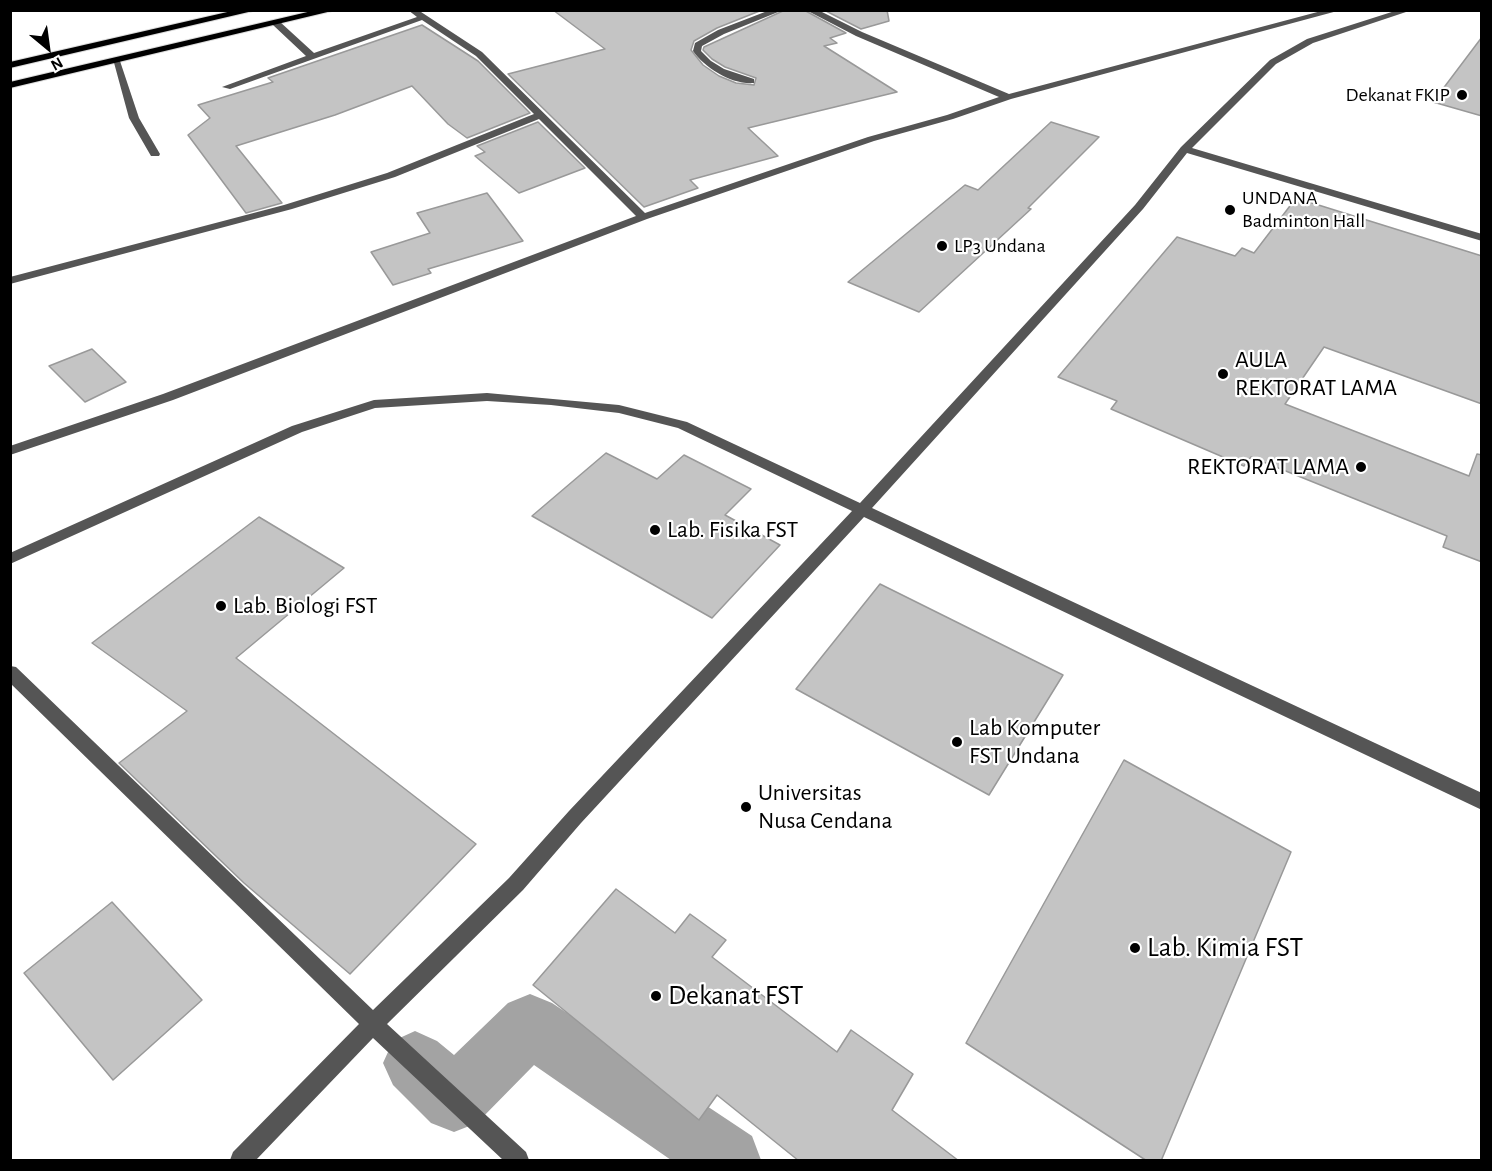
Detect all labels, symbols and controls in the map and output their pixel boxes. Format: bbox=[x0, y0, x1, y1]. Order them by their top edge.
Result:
north arrow bbox=[18, 18, 78, 78]
text: N bbox=[48, 54, 65, 73]
place label: Dekanat FKIP bbox=[1345, 83, 1450, 107]
marker: Dekanat FKIP bbox=[1455, 88, 1469, 102]
place label: UNDANA Badminton Hall bbox=[1242, 186, 1365, 233]
marker: UNDANA Badminton Hall bbox=[1223, 203, 1237, 217]
place label: LP3 Undana bbox=[954, 234, 1046, 258]
marker: LP3 Undana bbox=[935, 239, 949, 253]
place label: AULA REKTORAT LAMA bbox=[1235, 346, 1397, 402]
marker: AULA REKTORAT LAMA bbox=[1216, 367, 1230, 381]
place label: REKTORAT LAMA bbox=[1187, 453, 1349, 481]
marker: REKTORAT LAMA bbox=[1354, 460, 1368, 474]
place label: Lab. Fisika FST bbox=[667, 516, 798, 544]
marker: Lab. Fisika FST bbox=[648, 523, 662, 537]
place label: Lab. Biologi FST bbox=[233, 592, 377, 620]
marker: Lab. Biologi FST bbox=[214, 599, 228, 613]
place label: Lab Komputer FST Undana bbox=[969, 714, 1100, 770]
marker: Lab Komputer FST Undana bbox=[950, 735, 964, 749]
place label: Universitas Nusa Cendana bbox=[758, 779, 893, 835]
marker: Universitas Nusa Cendana bbox=[739, 800, 753, 814]
place label: Lab. Kimia FST bbox=[1147, 931, 1303, 965]
marker: Lab. Kimia FST bbox=[1128, 941, 1142, 955]
place label: Dekanat FST bbox=[668, 979, 803, 1013]
marker: Dekanat FST bbox=[649, 989, 663, 1003]

